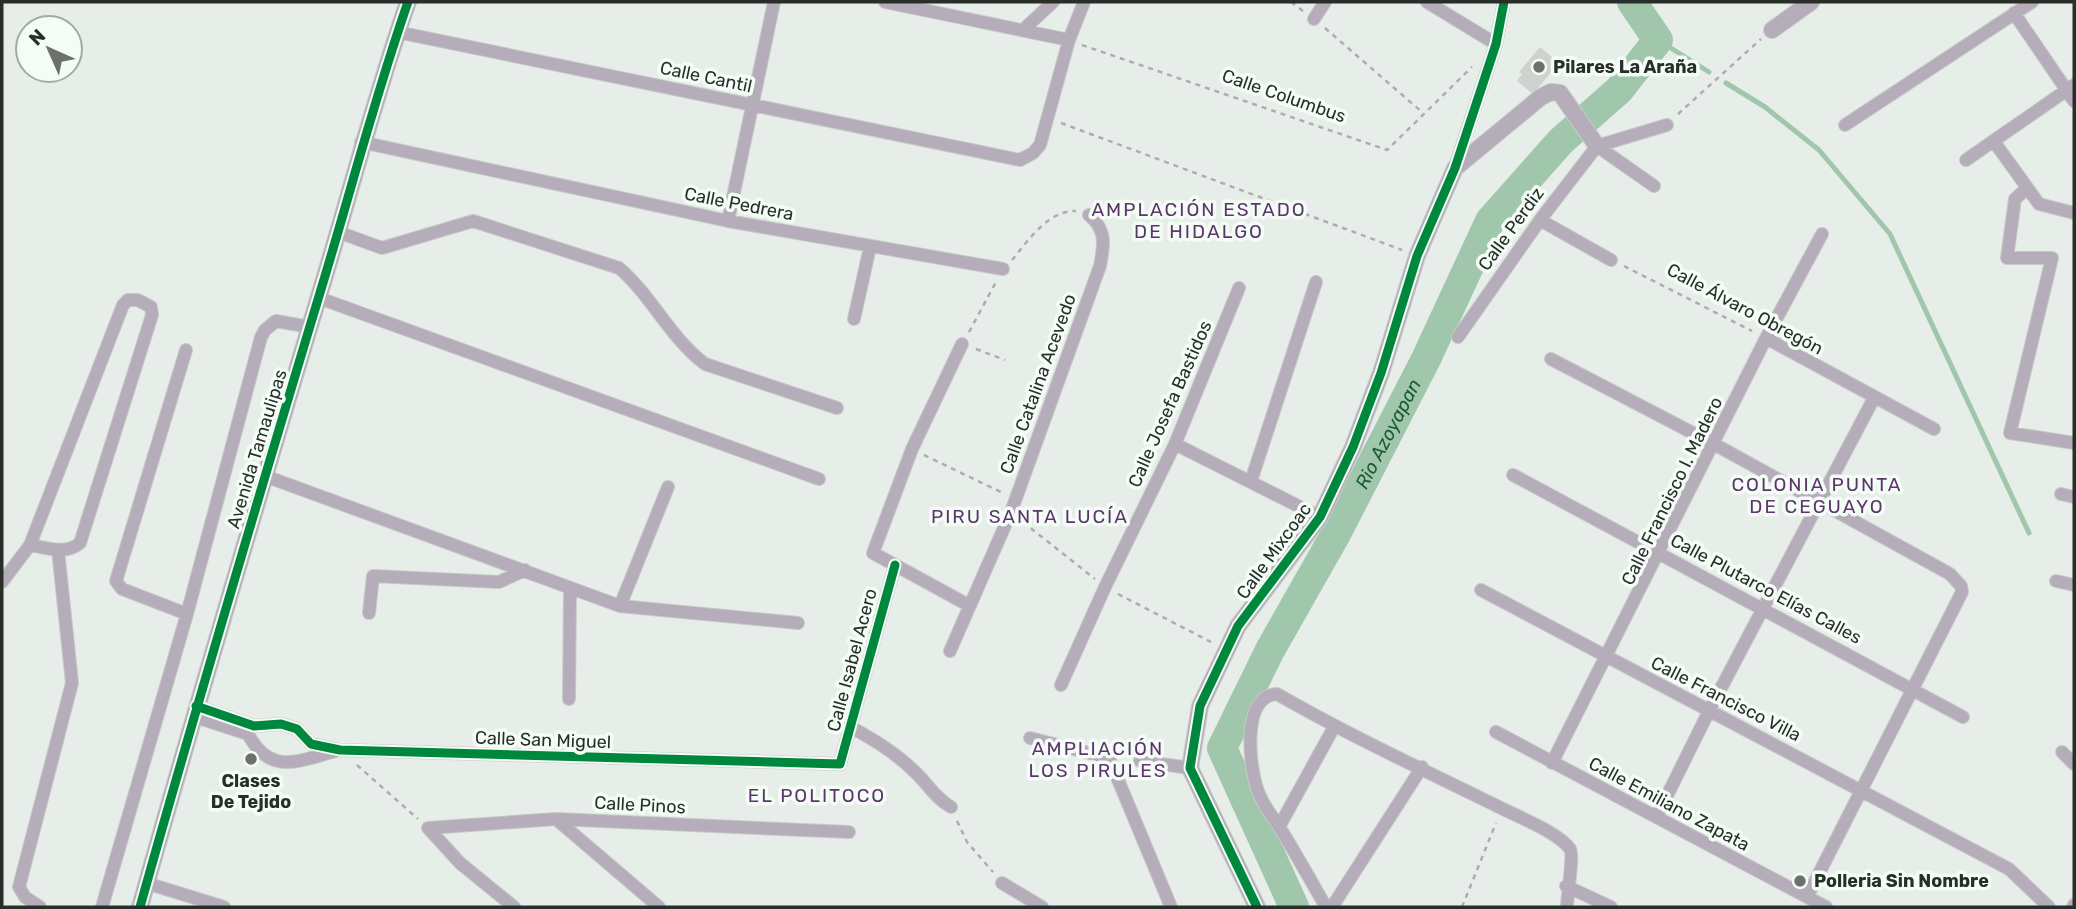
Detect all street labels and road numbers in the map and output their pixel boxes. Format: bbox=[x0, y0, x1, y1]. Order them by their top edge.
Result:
street label: Calle Cantil bbox=[658, 57, 754, 97]
street label: Calle Columbus bbox=[1219, 65, 1349, 127]
street label: Calle Pedrera bbox=[683, 183, 795, 225]
street label: Calle Perdiz bbox=[1473, 183, 1549, 275]
street label: Calle Álvaro Obregón bbox=[1663, 259, 1827, 359]
street label: Calle Catalina Acevedo bbox=[995, 291, 1081, 477]
street label: Calle Josefa Bastidos bbox=[1123, 317, 1217, 491]
street label: Avenida Tamaulipas bbox=[222, 367, 292, 531]
street label: Calle Francisco I. Madero bbox=[1617, 393, 1727, 589]
street label: Calle Mixcoac bbox=[1232, 499, 1316, 603]
street label: Calle Plutarco Elías Calles bbox=[1667, 529, 1865, 649]
street label: Calle Isabel Acero bbox=[822, 586, 882, 734]
street label: Calle Francisco Villa bbox=[1647, 652, 1805, 746]
street label: Calle San Miguel bbox=[475, 727, 611, 753]
street label: Calle Emiliano Zapata bbox=[1585, 752, 1753, 856]
street label: Calle Pinos bbox=[594, 792, 686, 818]

